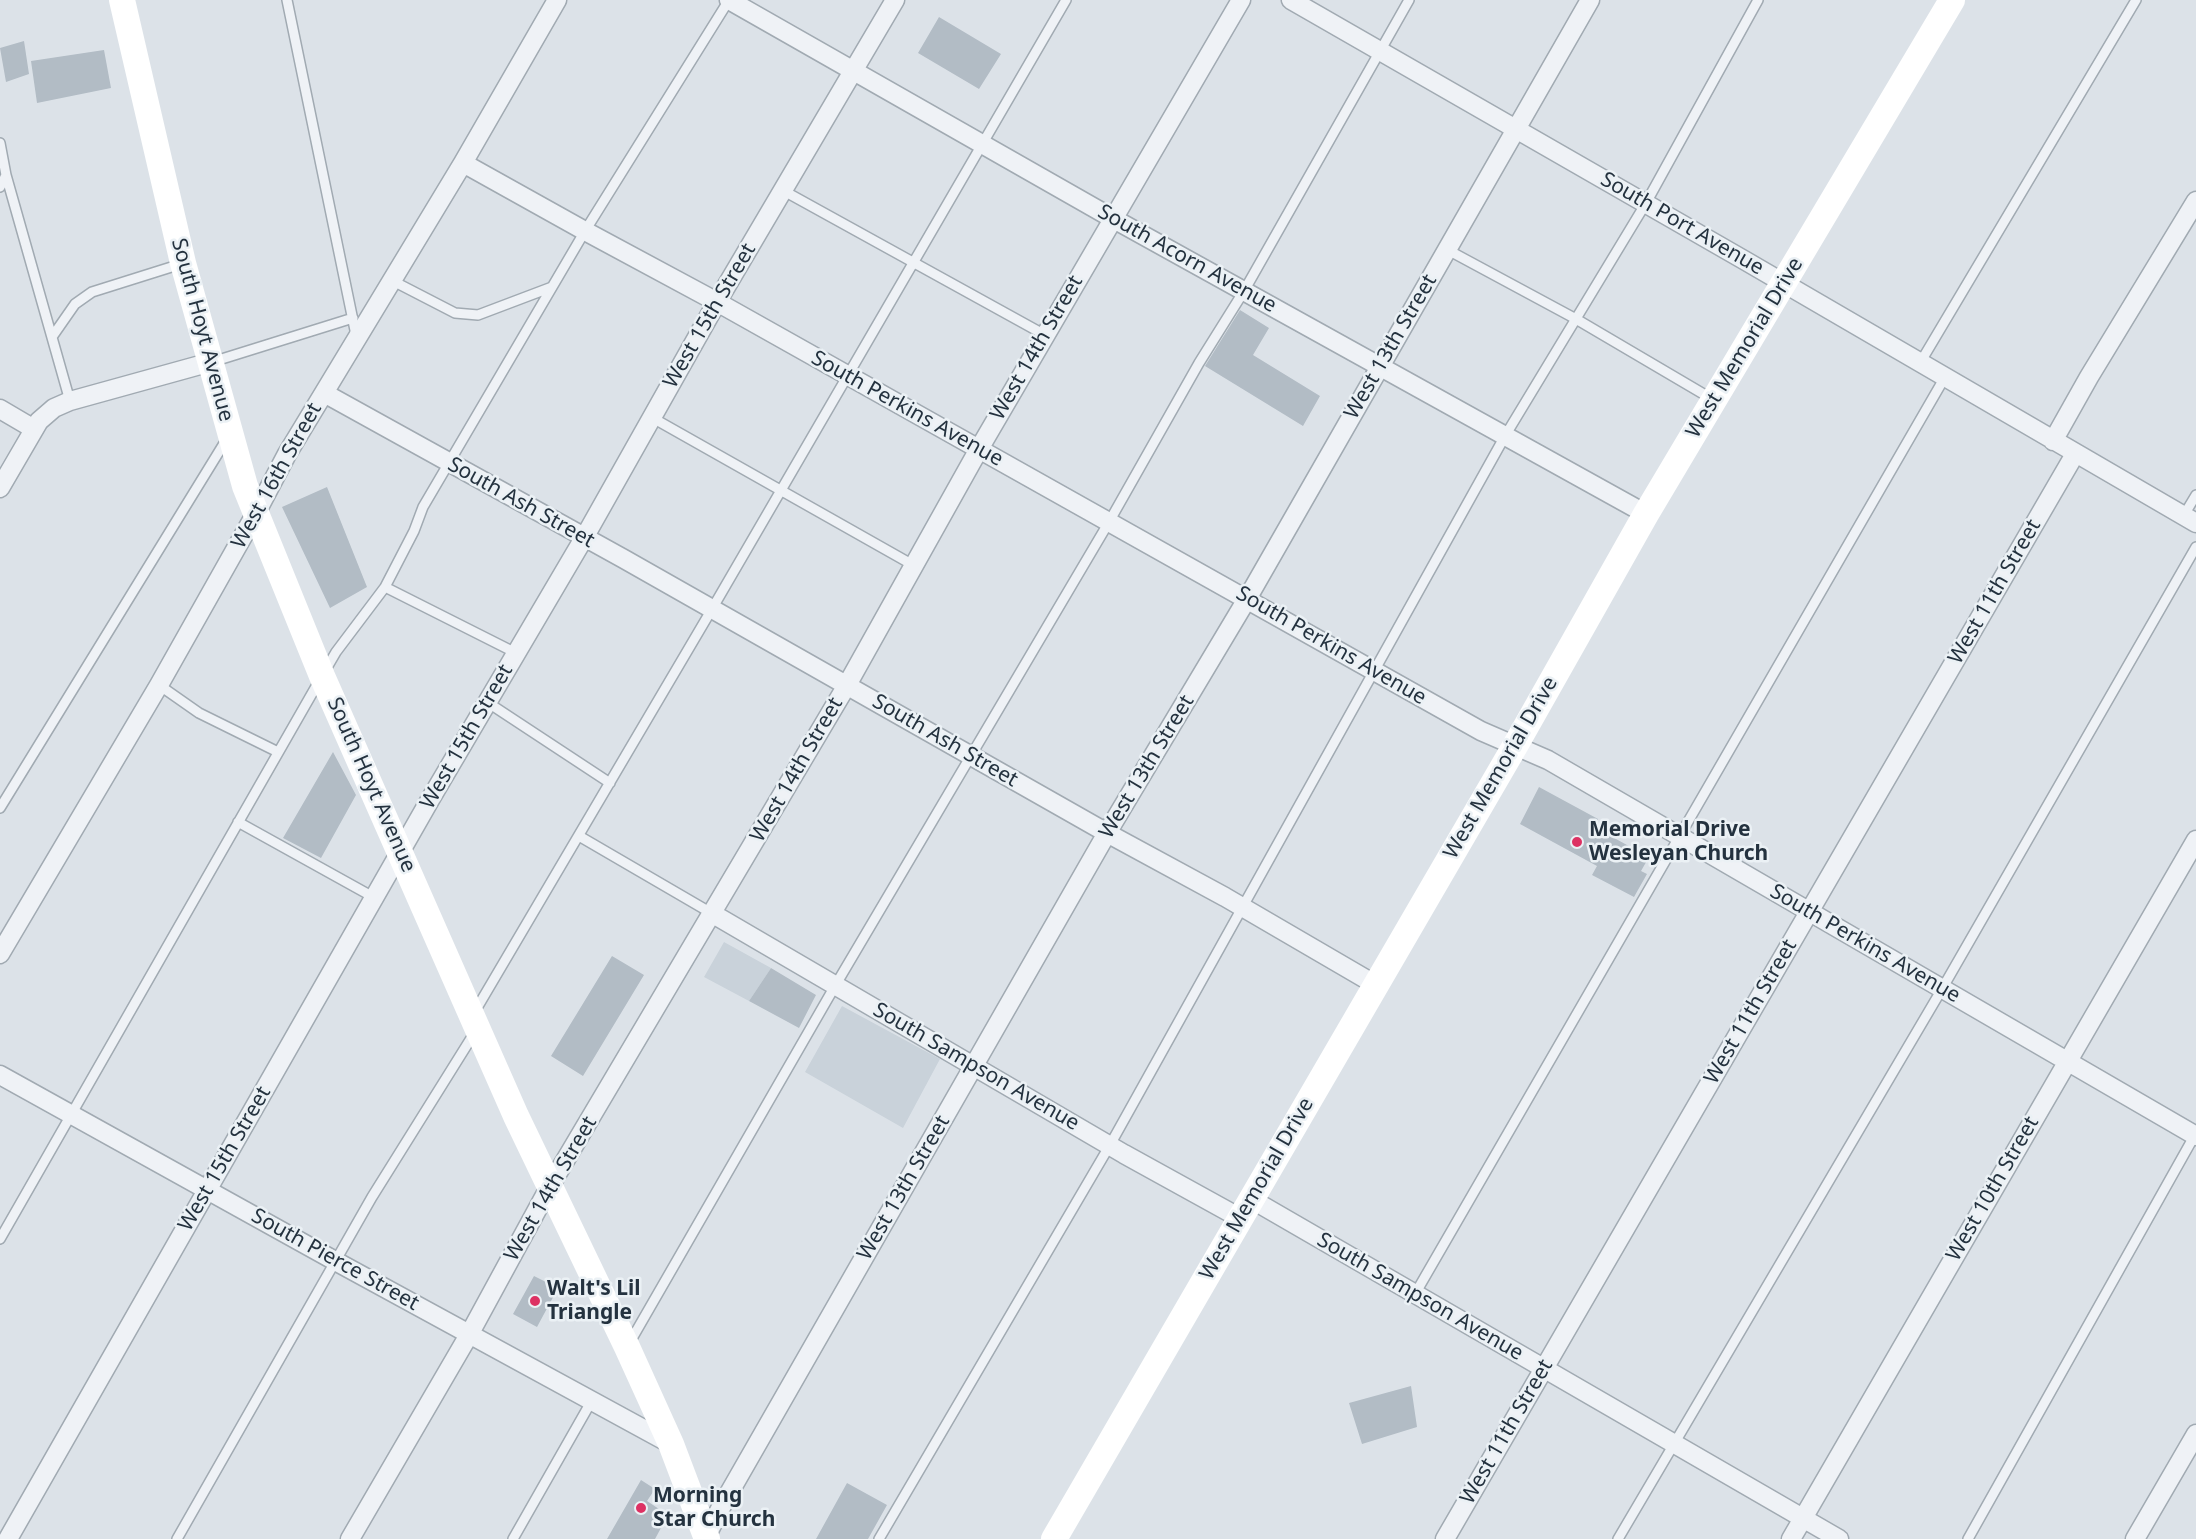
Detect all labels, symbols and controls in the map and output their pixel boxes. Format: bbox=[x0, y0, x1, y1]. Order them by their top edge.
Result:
street label: South Port Avenue bbox=[1596, 167, 1768, 281]
street label: South Acorn Avenue bbox=[1093, 199, 1281, 319]
street label: South Hoyt Avenue bbox=[165, 236, 239, 424]
street label: West 15th Street bbox=[658, 239, 762, 393]
street label: West Memorial Drive bbox=[1681, 253, 1809, 443]
street label: West 13th Street bbox=[1339, 270, 1443, 424]
street label: West 14th Street bbox=[985, 271, 1089, 425]
street label: South Perkins Avenue bbox=[807, 346, 1007, 472]
street label: West 16th Street bbox=[227, 399, 327, 553]
street label: South Ash Street bbox=[443, 452, 599, 554]
street label: West 11th Street bbox=[1943, 515, 2047, 669]
street label: South Perkins Avenue bbox=[1231, 581, 1431, 711]
street label: West 15th Street bbox=[415, 660, 519, 814]
street label: West Memorial Drive bbox=[1439, 673, 1563, 863]
street label: South Ash Street bbox=[868, 689, 1022, 793]
street label: West 13th Street bbox=[1094, 691, 1200, 843]
street label: West 14th Street bbox=[745, 693, 849, 847]
street label: South Hoyt Avenue bbox=[321, 694, 421, 876]
place label: Memorial Drive Wesleyan Church bbox=[1589, 817, 1768, 867]
marker: Memorial Drive Wesleyan Church bbox=[1570, 835, 1584, 849]
street label: South Perkins Avenue bbox=[1765, 879, 1965, 1009]
street label: West 11th Street bbox=[1699, 935, 1803, 1089]
street label: South Sampson Avenue bbox=[868, 998, 1084, 1136]
street label: West 15th Street bbox=[173, 1082, 277, 1236]
street label: West Memorial Drive bbox=[1195, 1094, 1319, 1284]
street label: West 13th Street bbox=[852, 1111, 956, 1265]
street label: West 14th Street bbox=[499, 1112, 603, 1266]
street label: West 10th Street bbox=[1941, 1112, 2045, 1266]
street label: South Pierce Street bbox=[247, 1204, 423, 1316]
street label: South Sampson Avenue bbox=[1312, 1228, 1528, 1366]
place label: Walt's Lil Triangle bbox=[547, 1276, 640, 1326]
marker: Walt's Lil Triangle bbox=[528, 1294, 542, 1308]
street label: West 11th Street bbox=[1455, 1355, 1559, 1509]
place label: Morning Star Church bbox=[653, 1483, 775, 1533]
marker: Morning Star Church bbox=[634, 1501, 648, 1515]

